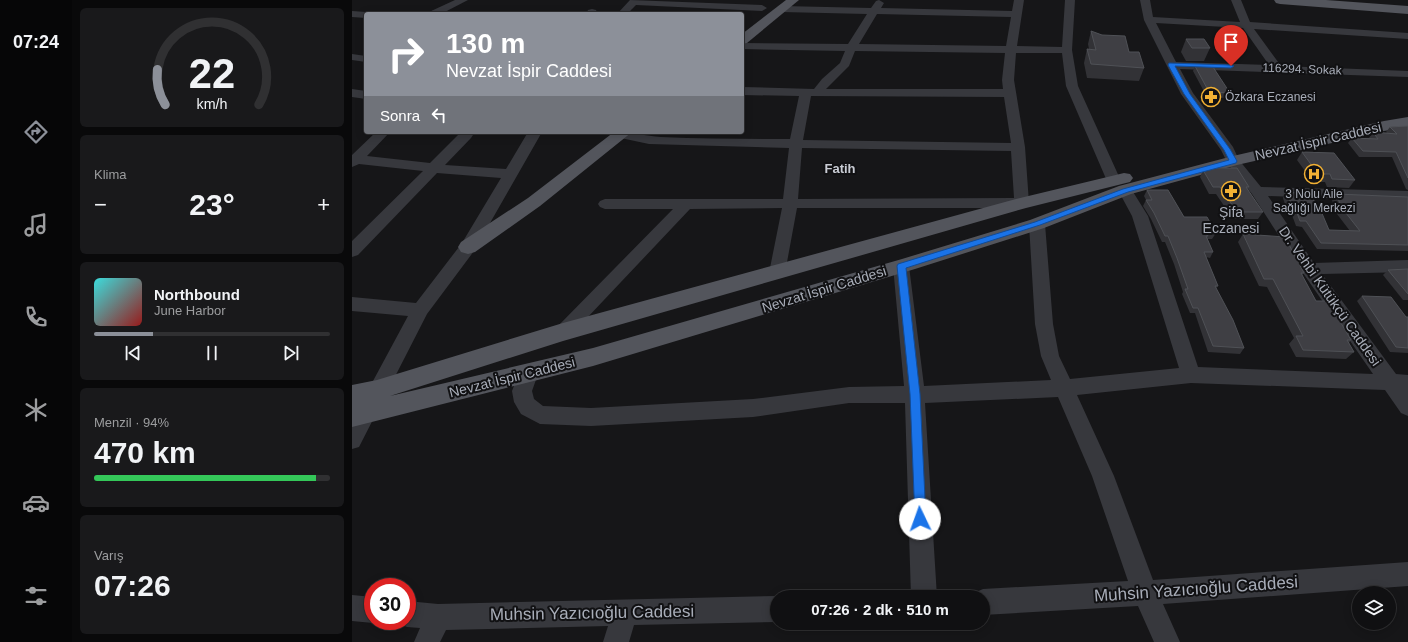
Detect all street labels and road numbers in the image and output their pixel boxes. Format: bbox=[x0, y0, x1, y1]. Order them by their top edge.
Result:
street label: 116294. Sokak bbox=[1262, 61, 1343, 77]
street label: Nevzat İspir Caddesi bbox=[1253, 118, 1383, 163]
street label: Dr. Vehbi Kütükçü Caddesi bbox=[1276, 223, 1384, 369]
street label: Nevzat İspir Caddesi bbox=[760, 262, 888, 316]
street label: Nevzat İspir Caddesi bbox=[447, 353, 577, 400]
street label: Muhsin Yazıcıoğlu Caddesi bbox=[1093, 572, 1299, 606]
street label: Muhsin Yazıcıoğlu Caddesi bbox=[490, 602, 694, 624]

